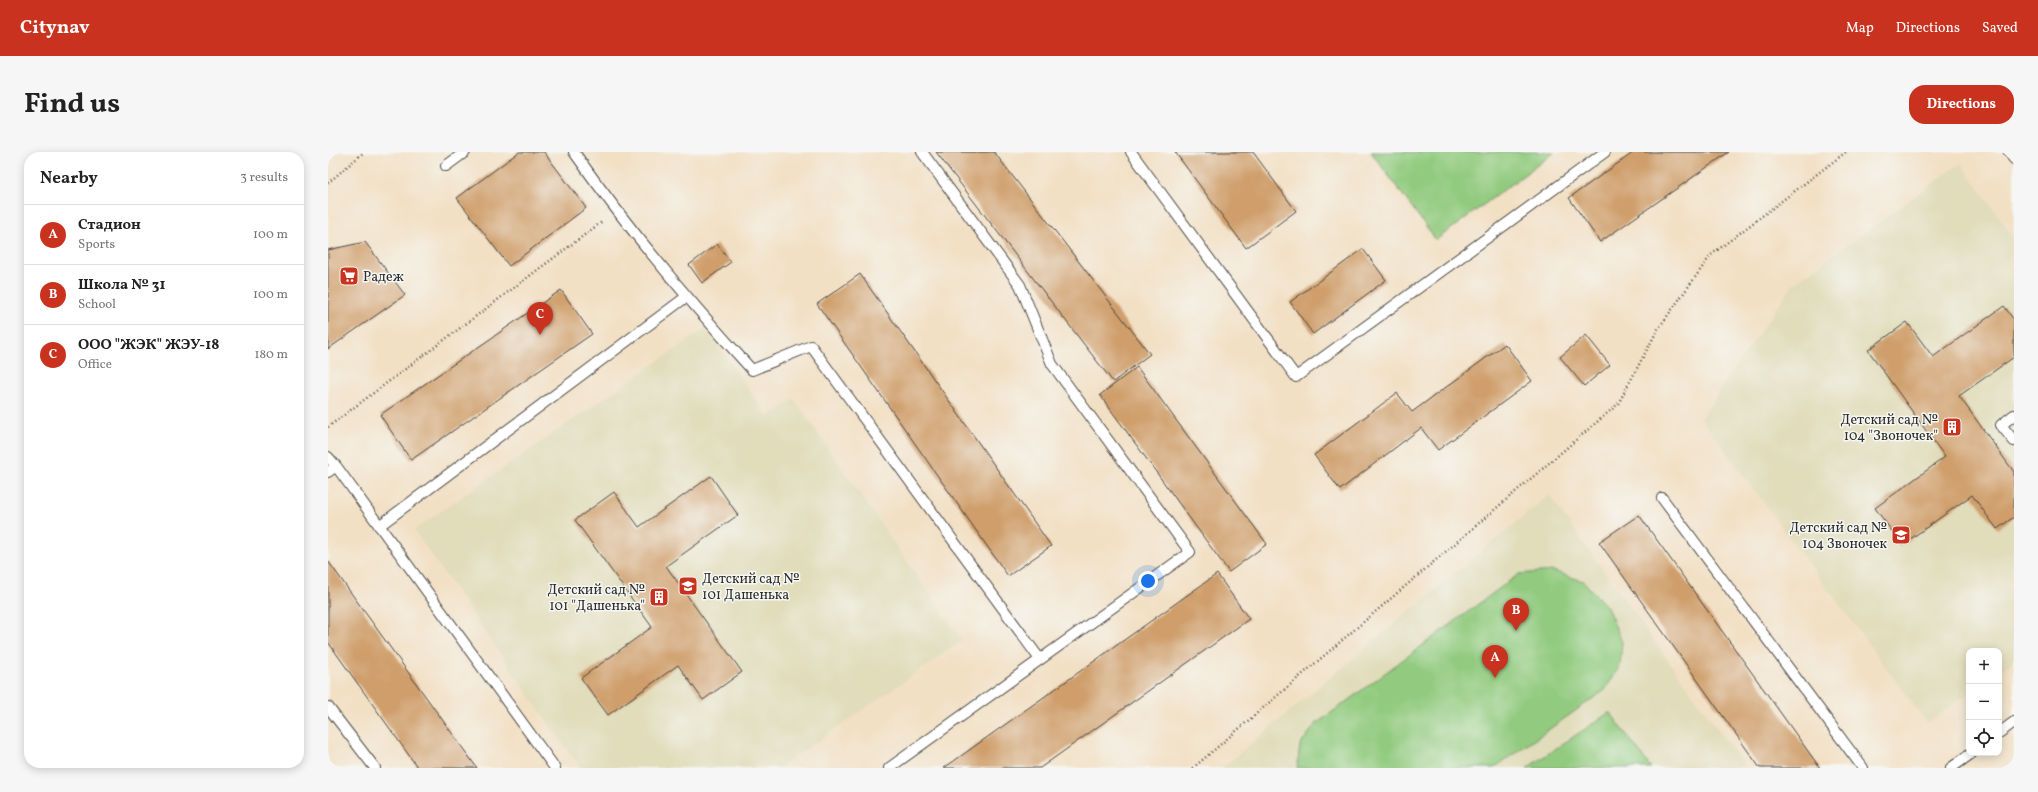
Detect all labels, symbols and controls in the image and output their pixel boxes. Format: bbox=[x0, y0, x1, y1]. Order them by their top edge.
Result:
text: Citynav bbox=[20, 15, 90, 41]
text: Map bbox=[1846, 19, 1874, 38]
text: Directions bbox=[1896, 19, 1960, 38]
text: Saved bbox=[1982, 19, 2018, 38]
text: Find us bbox=[24, 85, 120, 124]
button: Directions bbox=[1909, 85, 2014, 124]
text: Nearby bbox=[40, 167, 98, 190]
text: 3 results bbox=[240, 169, 288, 187]
text: Стадион bbox=[78, 215, 141, 236]
text: A bbox=[48, 226, 58, 244]
text: 100 m bbox=[253, 226, 288, 244]
text: Sports bbox=[78, 236, 115, 254]
supermarket icon: Радеж bbox=[338, 265, 360, 287]
place label: Радеж bbox=[363, 268, 404, 287]
text: Школа № 31 bbox=[78, 275, 165, 296]
text: B bbox=[49, 286, 57, 304]
text: 100 m bbox=[253, 286, 288, 304]
text: School bbox=[78, 296, 116, 314]
pin: C bbox=[527, 302, 553, 335]
text: ООО "ЖЭК" ЖЭУ-18 bbox=[78, 335, 219, 356]
text: C bbox=[49, 346, 57, 364]
text: 180 m bbox=[254, 346, 288, 364]
text: Office bbox=[78, 356, 112, 374]
place label: Детский сад № 104 "Звоночек" bbox=[1840, 411, 1938, 446]
building icon: Детский сад № 104 "Звоночек" bbox=[1941, 416, 1963, 438]
place label: Детский сад № 104 Звоночек bbox=[1789, 519, 1888, 554]
school or university icon: Детский сад № 104 Звоночек bbox=[1890, 524, 1912, 546]
place label: Детский сад № 101 Дашенька bbox=[702, 570, 800, 605]
your location bbox=[1138, 571, 1158, 591]
school or university icon: Детский сад № 101 Дашенька bbox=[677, 575, 699, 597]
place label: Детский сад № 101 "Дашенька" bbox=[547, 581, 645, 616]
building icon: Детский сад № 101 "Дашенька" bbox=[648, 586, 670, 608]
pin: B bbox=[1503, 598, 1529, 631]
pin: A bbox=[1482, 645, 1508, 678]
map controls bbox=[1966, 648, 2002, 756]
button: + bbox=[1966, 648, 2002, 684]
button: − bbox=[1966, 684, 2002, 720]
button: locate bbox=[1966, 720, 2002, 756]

